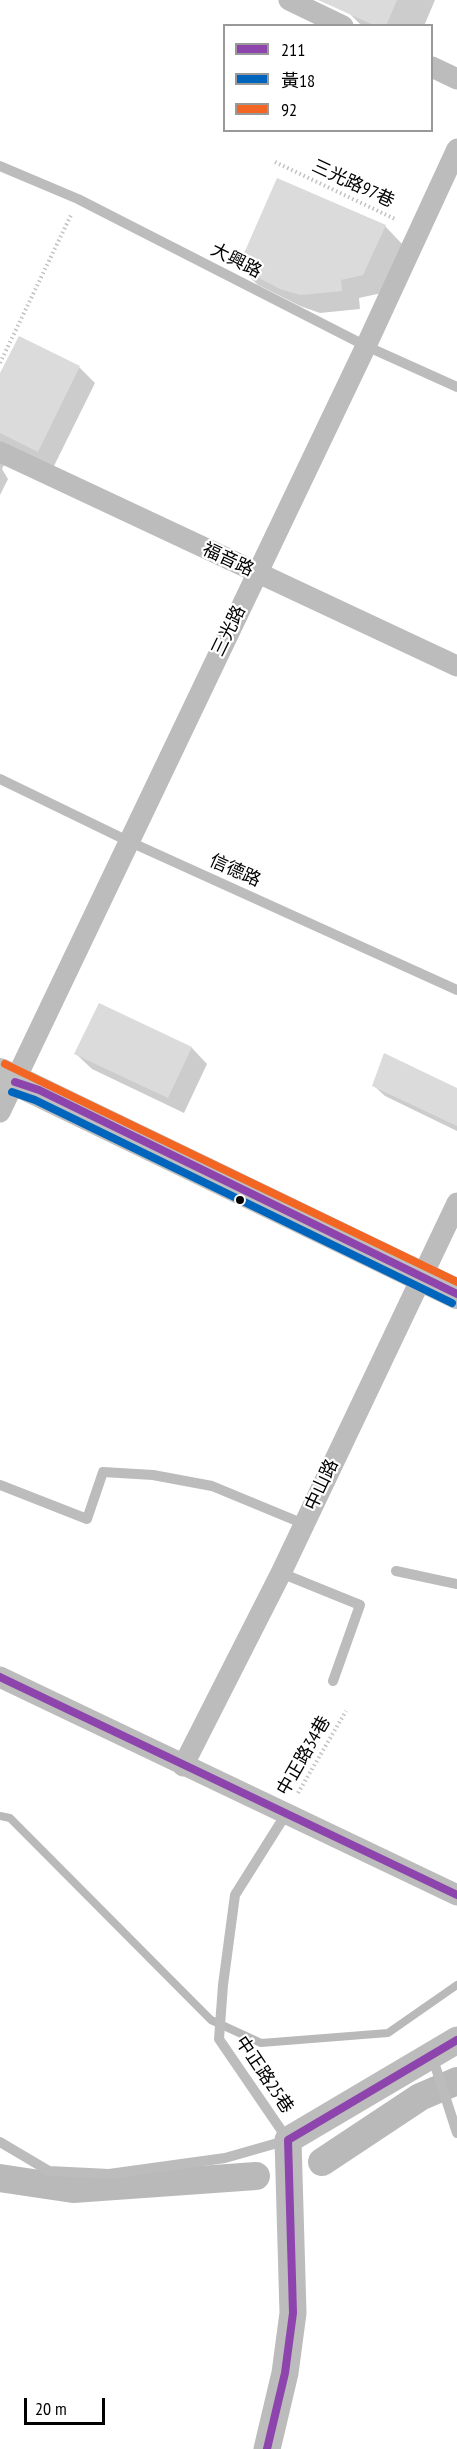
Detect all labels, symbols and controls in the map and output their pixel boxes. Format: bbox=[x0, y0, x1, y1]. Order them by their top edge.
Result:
legend bbox=[223, 24, 433, 132]
text: 211 bbox=[281, 38, 305, 61]
text: 黃18 bbox=[281, 69, 315, 92]
text: 92 bbox=[281, 98, 297, 121]
street label: 三光路97巷 bbox=[308, 156, 398, 212]
street label: 大興路 bbox=[207, 239, 265, 283]
street label: 福音路 bbox=[199, 539, 257, 581]
street label: 三光路 bbox=[207, 602, 251, 660]
street label: 信德路 bbox=[206, 850, 264, 892]
unlabelled marker bbox=[234, 1194, 246, 1206]
street label: 中山路 bbox=[301, 1456, 343, 1514]
street label: 中正路34巷 bbox=[273, 1712, 335, 1800]
street label: 中正路25巷 bbox=[230, 2032, 298, 2118]
scale bar bbox=[27, 2386, 108, 2424]
text: 20 m bbox=[35, 2397, 67, 2420]

